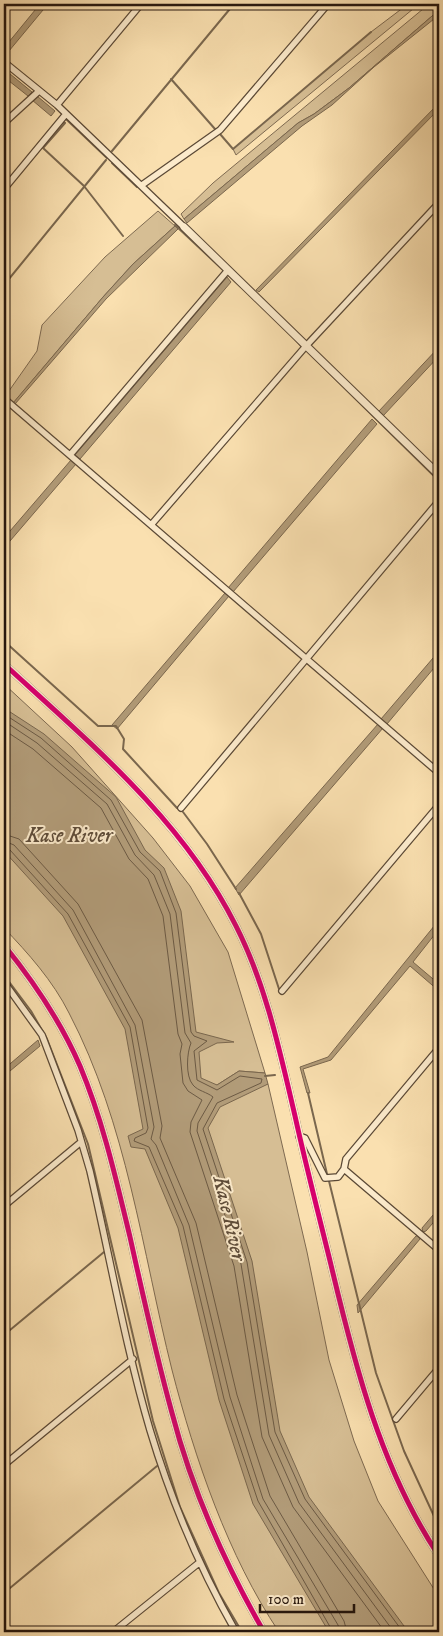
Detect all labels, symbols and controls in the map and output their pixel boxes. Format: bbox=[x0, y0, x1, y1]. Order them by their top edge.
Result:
water label: Kase River bbox=[25, 823, 114, 849]
water label: Kase River bbox=[206, 1172, 252, 1265]
scale bar bbox=[260, 1581, 354, 1613]
text: 100 m bbox=[268, 1590, 304, 1609]

